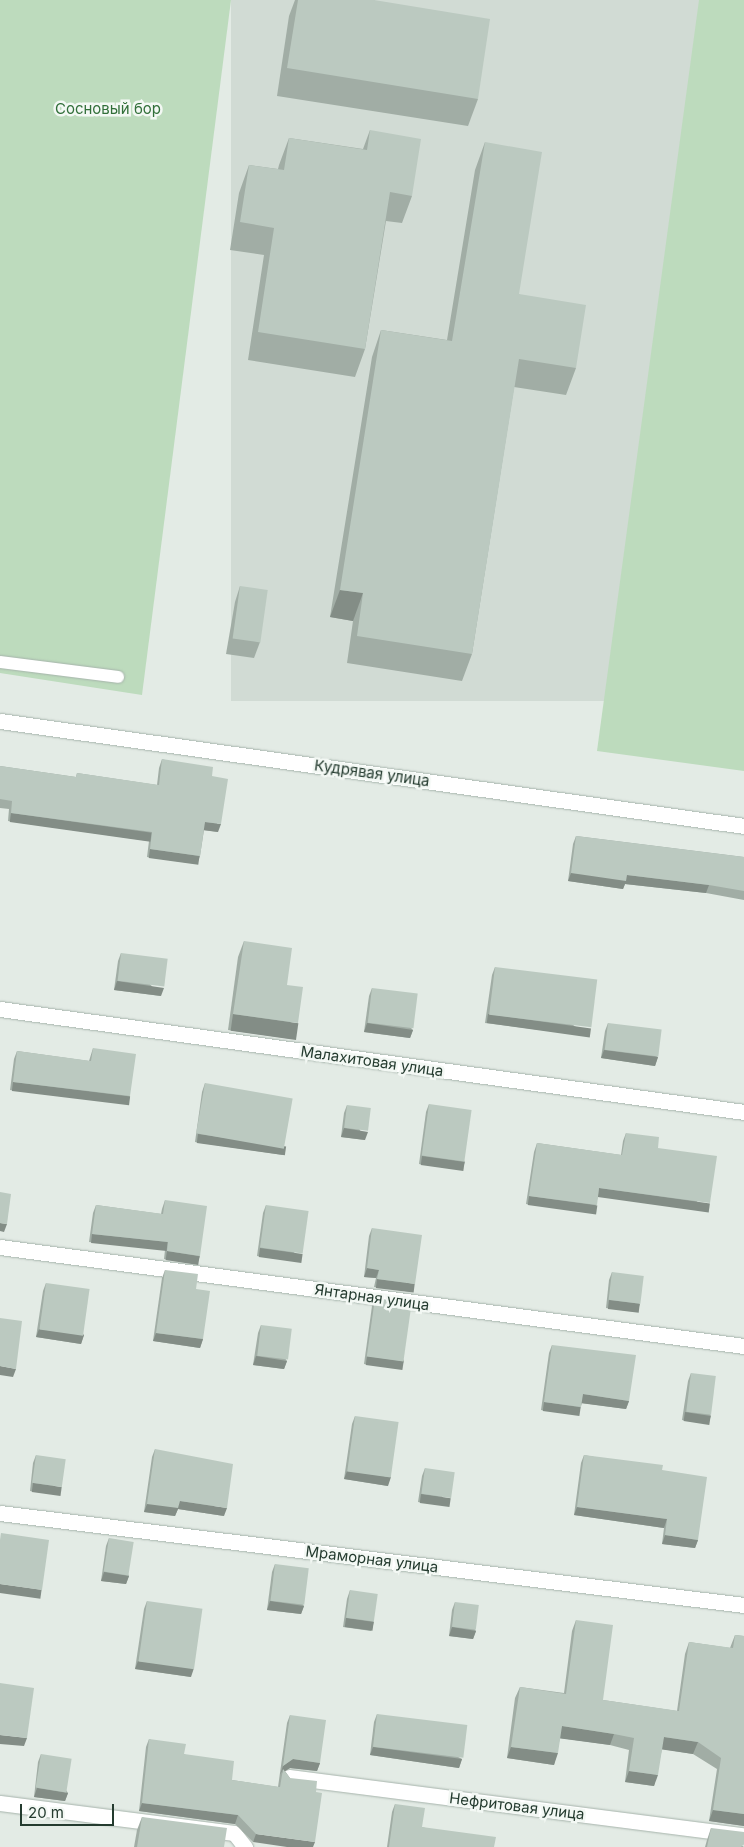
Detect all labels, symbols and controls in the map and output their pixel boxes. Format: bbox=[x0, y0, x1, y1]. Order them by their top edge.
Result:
park label: Сосновый бор bbox=[55, 100, 161, 118]
street label: Кудрявая улица bbox=[313, 756, 431, 790]
street label: Малахитовая улица bbox=[300, 1042, 444, 1080]
street label: Янтарная улица bbox=[314, 1280, 430, 1314]
street label: Мраморная улица bbox=[305, 1542, 439, 1576]
street label: Нефритовая улица bbox=[448, 1789, 586, 1823]
scale bar bbox=[22, 1794, 116, 1826]
text: 20 m bbox=[28, 1803, 64, 1822]

